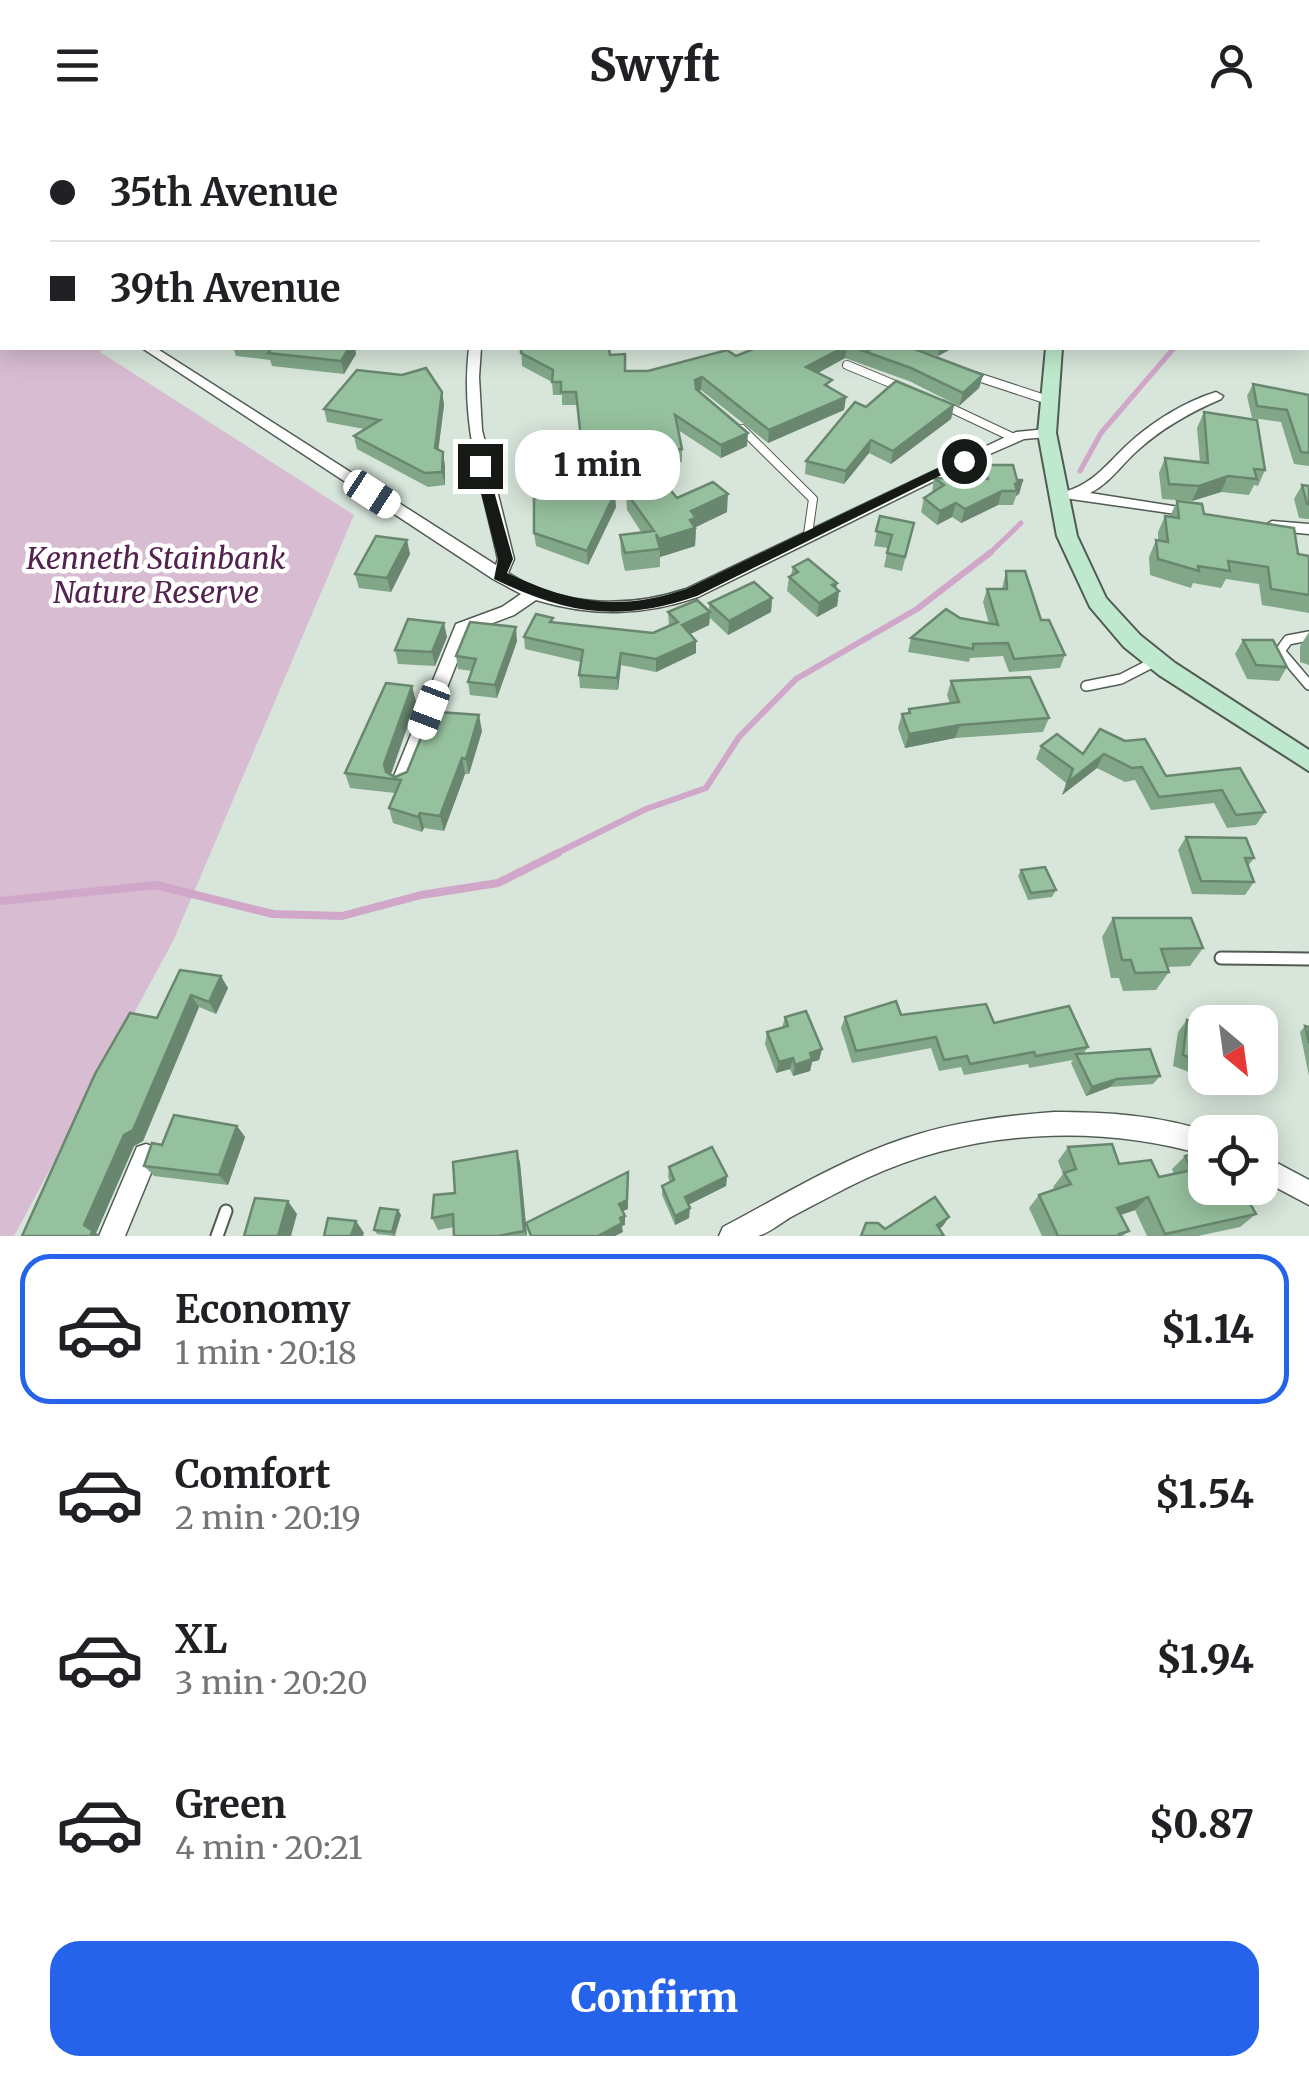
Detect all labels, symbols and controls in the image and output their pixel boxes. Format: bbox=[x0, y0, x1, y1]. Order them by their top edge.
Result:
text: Swyft bbox=[589, 37, 720, 93]
icon: menu bbox=[50, 38, 105, 93]
icon: person bbox=[1204, 38, 1259, 93]
text: 35th Avenue bbox=[110, 169, 338, 216]
text: 39th Avenue bbox=[110, 265, 341, 312]
callout: 1 min bbox=[515, 431, 680, 501]
route start bbox=[942, 439, 987, 484]
route end bbox=[458, 444, 503, 489]
text: 1 min bbox=[554, 445, 641, 485]
car bbox=[339, 465, 405, 523]
park label: Kenneth Stainbank Nature Reserve bbox=[25, 539, 286, 611]
car bbox=[404, 677, 454, 743]
north arrow bbox=[1188, 1005, 1278, 1095]
map controls bbox=[1188, 1005, 1278, 1205]
button: locate bbox=[1188, 1115, 1278, 1205]
icon: car bbox=[55, 1284, 145, 1374]
text: Economy bbox=[175, 1286, 350, 1333]
text: $1.14 bbox=[1161, 1306, 1254, 1353]
text: 1 min · 20:18 bbox=[175, 1333, 357, 1373]
icon: car bbox=[55, 1449, 145, 1539]
text: Comfort bbox=[175, 1451, 331, 1498]
text: $1.54 bbox=[1155, 1471, 1254, 1518]
text: 2 min · 20:19 bbox=[175, 1498, 361, 1538]
icon: car bbox=[55, 1614, 145, 1704]
text: XL bbox=[175, 1616, 227, 1663]
text: $1.94 bbox=[1156, 1636, 1254, 1683]
text: 3 min · 20:20 bbox=[175, 1663, 368, 1703]
icon: car bbox=[55, 1779, 145, 1869]
text: Green bbox=[175, 1781, 286, 1828]
text: $0.87 bbox=[1149, 1801, 1254, 1848]
text: 4 min · 20:21 bbox=[175, 1828, 363, 1868]
button: Confirm bbox=[50, 1941, 1259, 2056]

